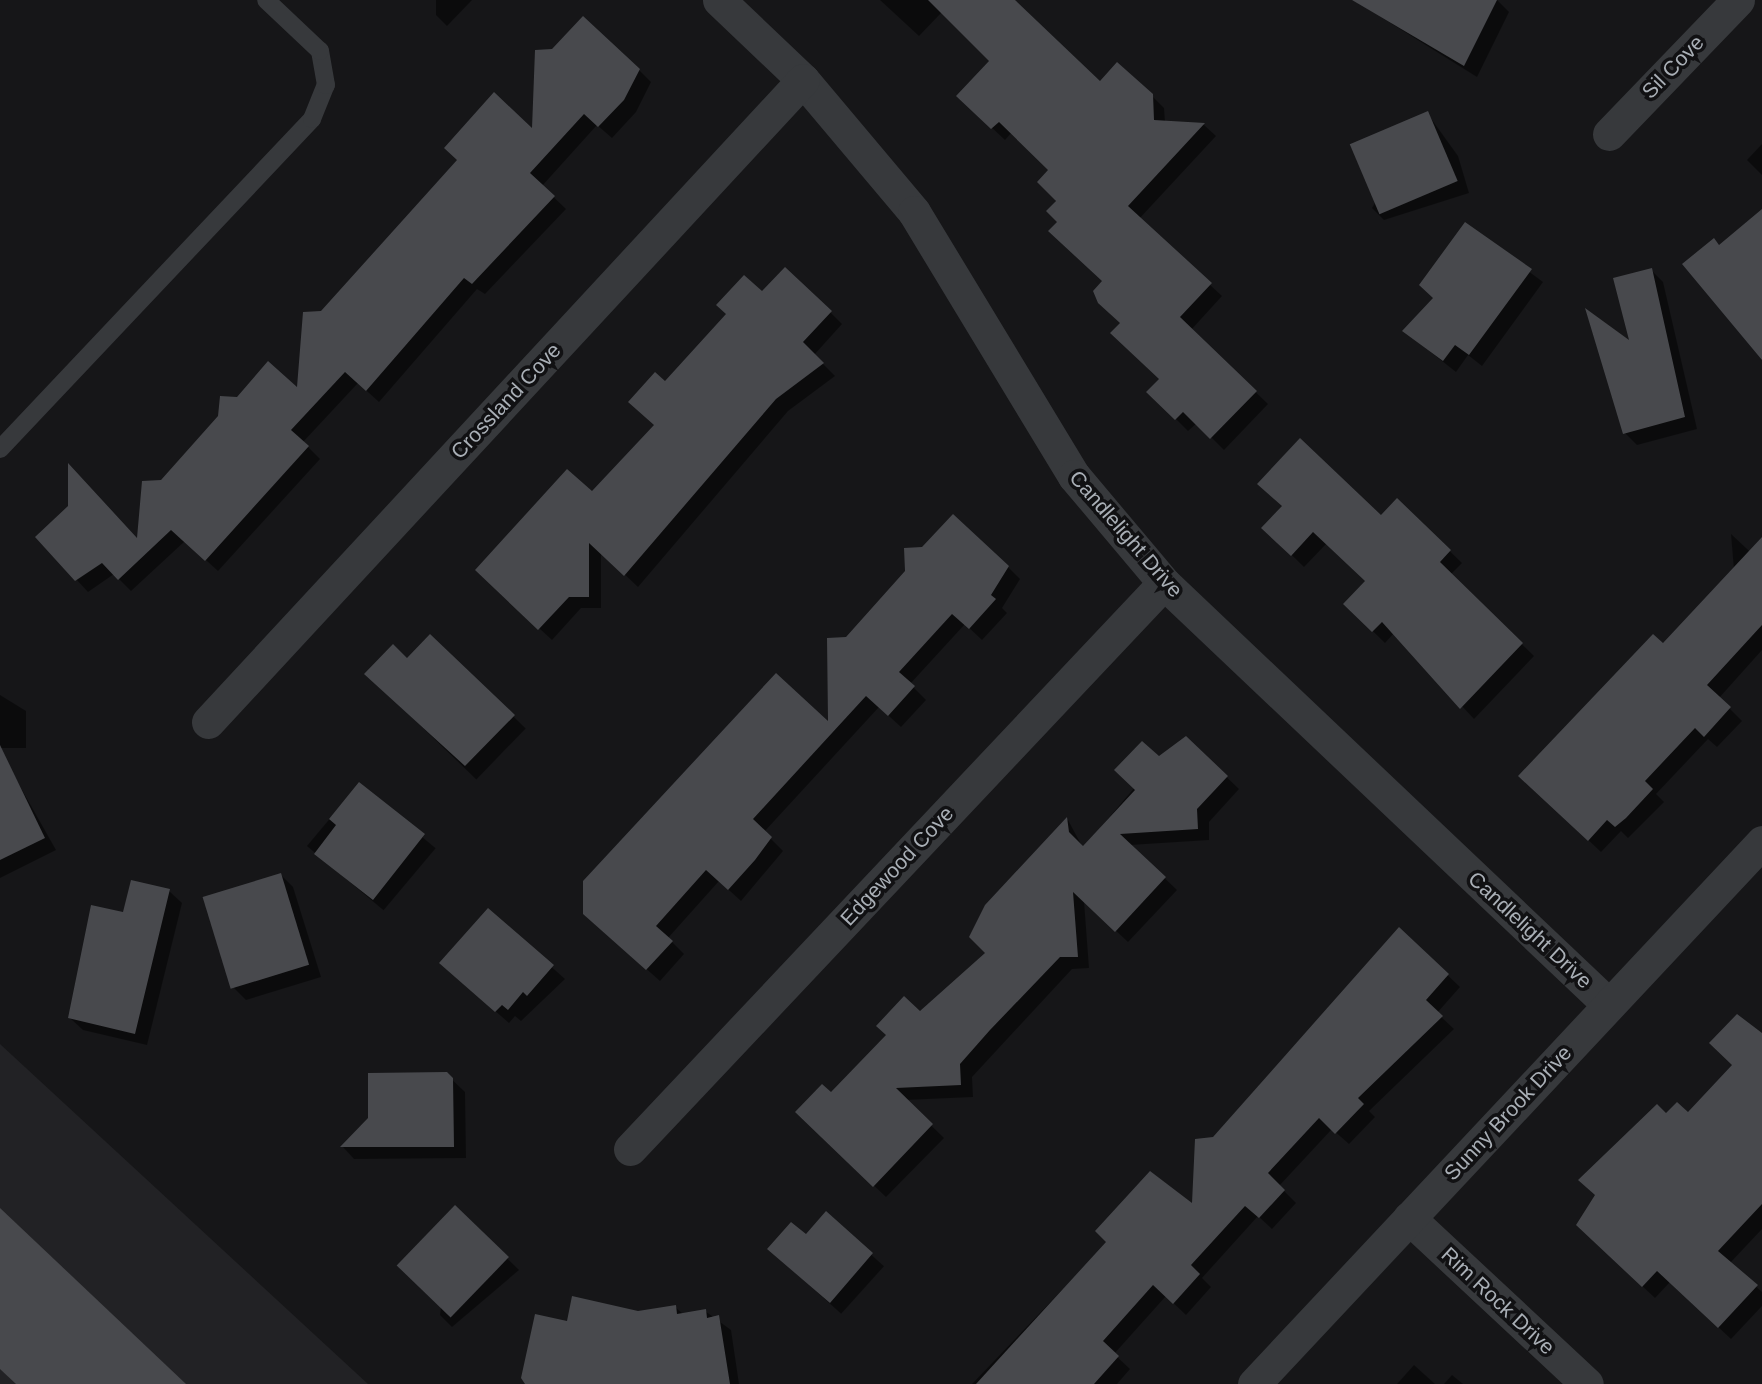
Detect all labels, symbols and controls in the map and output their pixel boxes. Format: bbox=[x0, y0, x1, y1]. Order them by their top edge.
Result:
street label: Sil Cove bbox=[1637, 30, 1709, 104]
street label: Crossland Cove bbox=[446, 338, 566, 464]
street label: Candlelight Drive bbox=[1064, 465, 1188, 603]
street label: Edgewood Cove bbox=[835, 801, 959, 931]
street label: Candlelight Drive bbox=[1463, 866, 1597, 994]
street label: Sunny Brook Drive bbox=[1439, 1040, 1577, 1186]
street label: Rim Rock Drive bbox=[1436, 1242, 1560, 1360]

